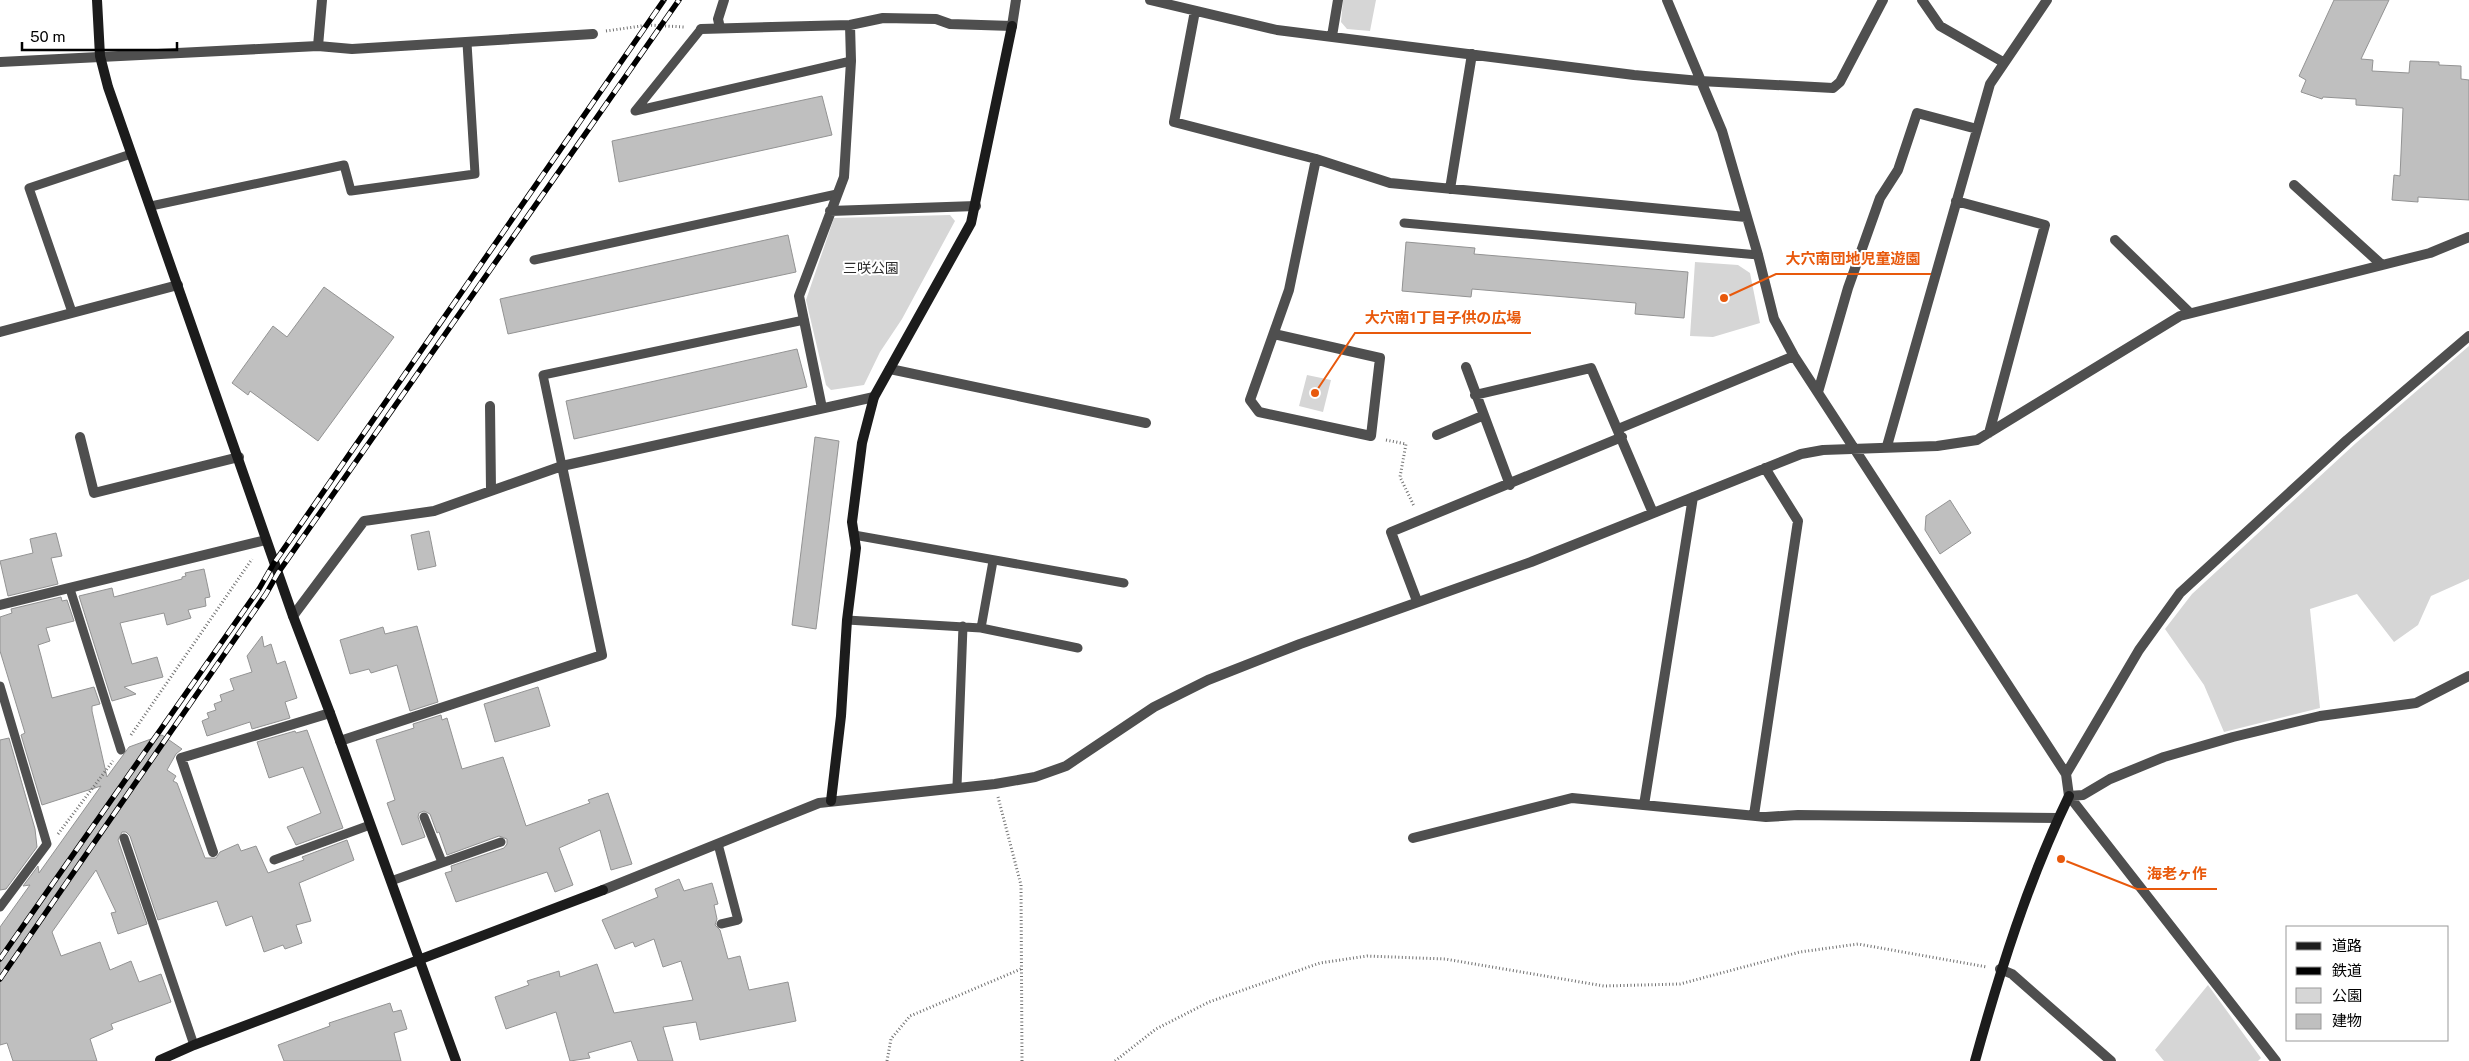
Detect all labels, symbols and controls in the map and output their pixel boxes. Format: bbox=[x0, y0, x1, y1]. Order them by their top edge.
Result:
scale bar bbox=[22, 20, 178, 52]
text: 50 m bbox=[30, 28, 65, 45]
callout: 大穴南団地児童遊園 bbox=[1776, 244, 1931, 274]
text: 大穴南団地児童遊園 bbox=[1785, 250, 1921, 267]
park label: 三咲公園 bbox=[843, 260, 899, 276]
callout: 大穴南1丁目子供の広場 bbox=[1355, 303, 1531, 333]
text: 大穴南1丁目子供の広場 bbox=[1365, 309, 1521, 326]
callout: 海老ヶ作 bbox=[2137, 859, 2217, 889]
text: 海老ヶ作 bbox=[2147, 865, 2207, 882]
legend bbox=[2286, 926, 2449, 1041]
text: 道路 bbox=[2332, 937, 2362, 954]
text: 鉄道 bbox=[2332, 962, 2362, 979]
text: 公園 bbox=[2332, 987, 2362, 1004]
text: 建物 bbox=[2332, 1012, 2362, 1029]

